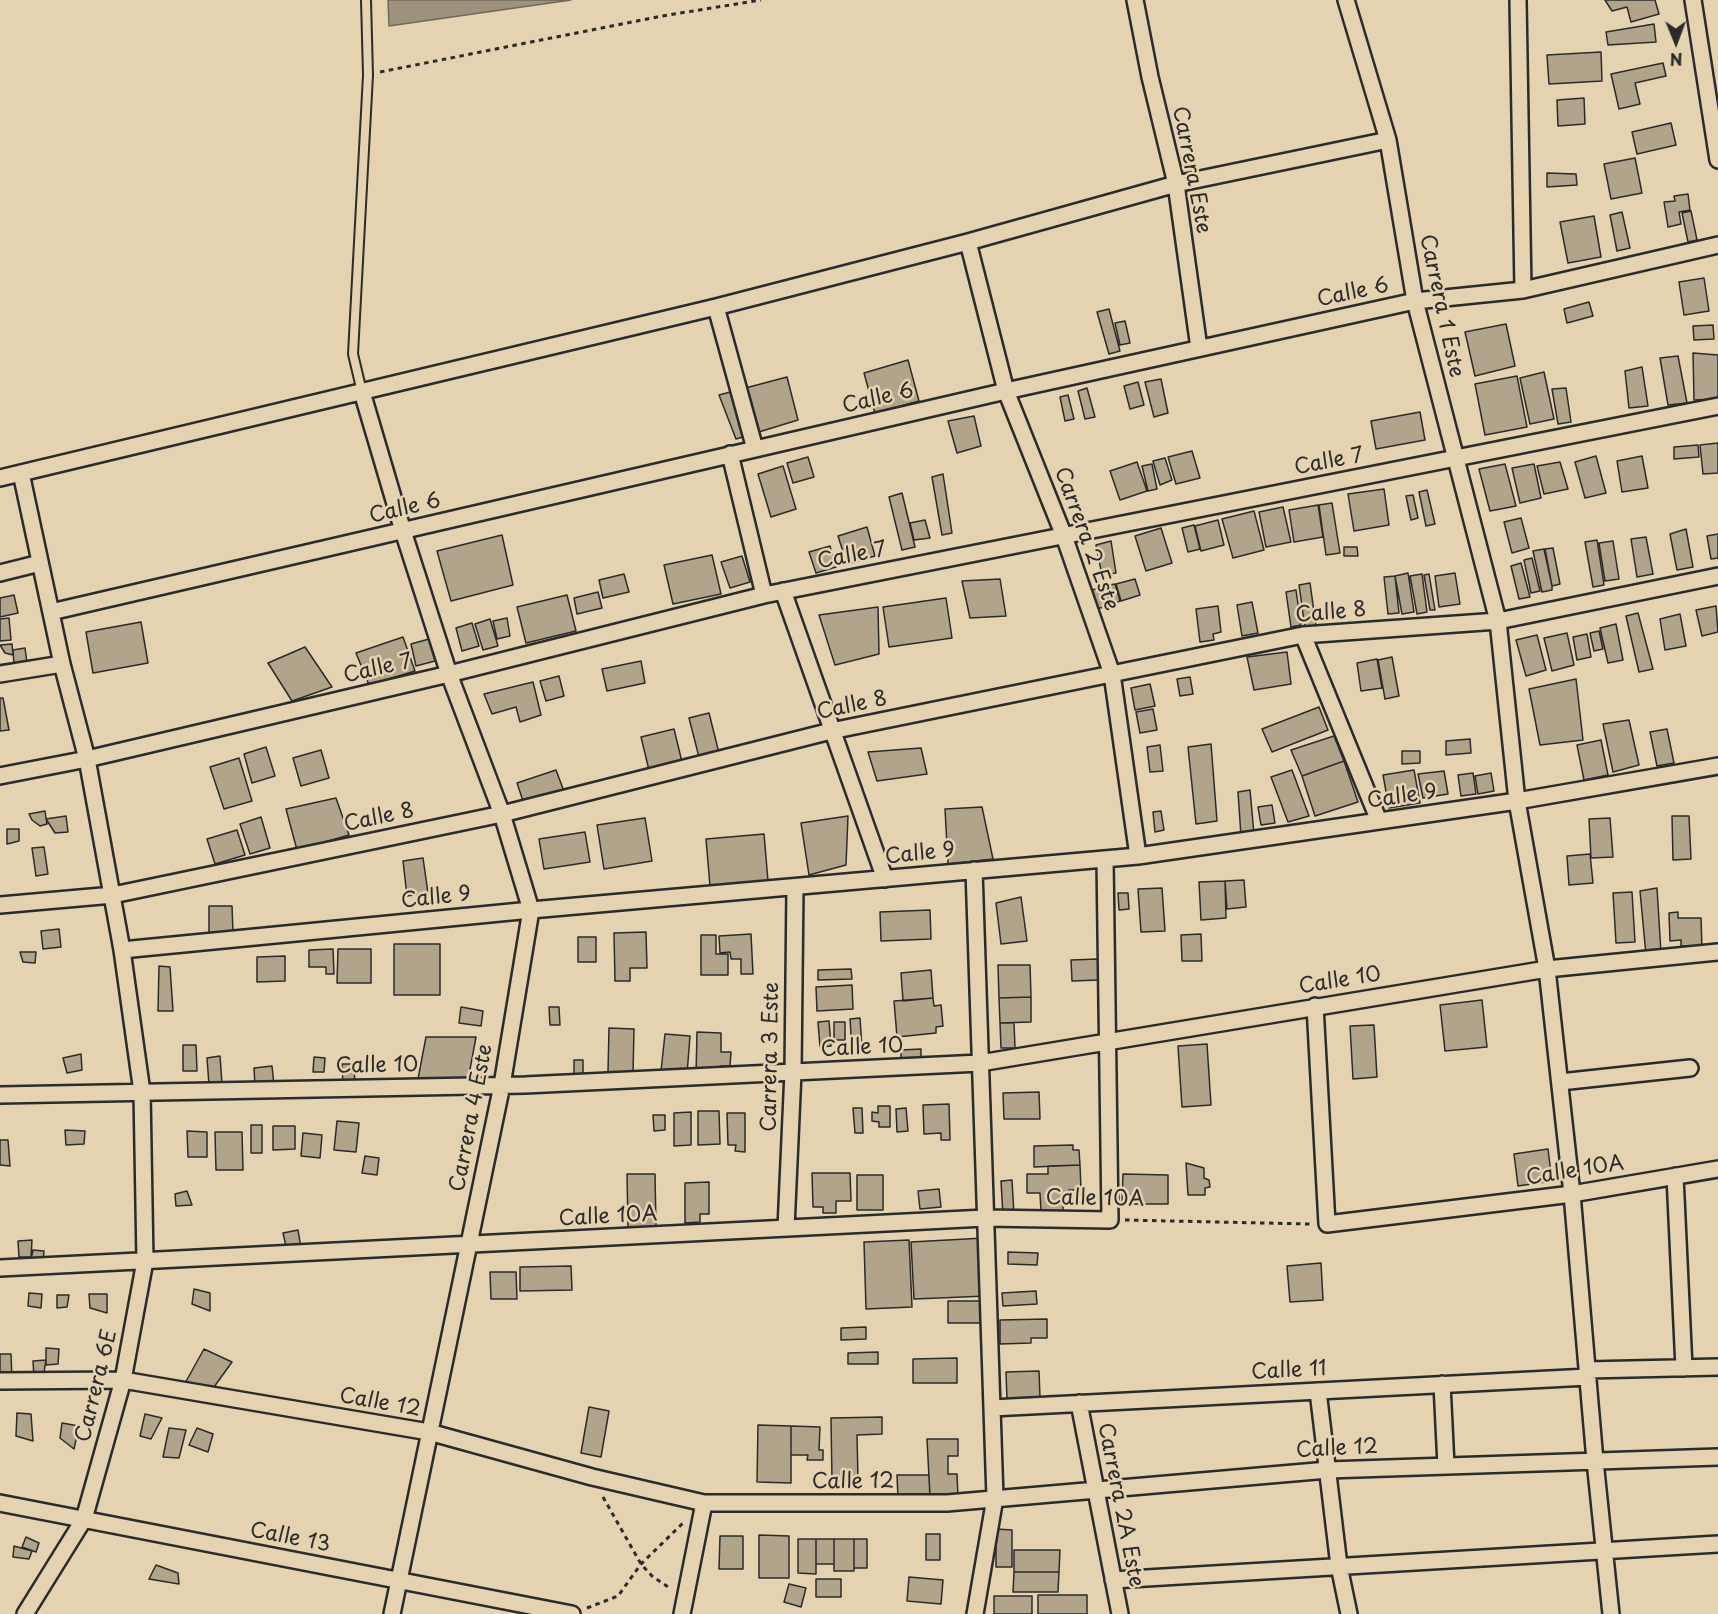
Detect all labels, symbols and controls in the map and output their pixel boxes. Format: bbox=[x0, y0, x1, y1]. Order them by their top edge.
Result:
north arrow bbox=[1646, 12, 1706, 72]
text: N bbox=[1670, 48, 1683, 72]
street label: Carrera Este bbox=[1166, 104, 1216, 236]
street label: Carrera 1 Este bbox=[1414, 232, 1468, 380]
street label: Calle 6 bbox=[1315, 273, 1391, 313]
street label: Calle 6 bbox=[840, 379, 916, 419]
street label: Calle 7 bbox=[1292, 443, 1366, 481]
street label: Carrera 2 Este bbox=[1048, 464, 1124, 614]
street label: Calle 6 bbox=[367, 489, 443, 529]
street label: Calle 7 bbox=[815, 537, 889, 575]
street label: Calle 8 bbox=[1294, 597, 1368, 629]
street label: Calle 7 bbox=[341, 649, 415, 689]
street label: Calle 8 bbox=[815, 686, 889, 726]
street label: Calle 9 bbox=[1365, 780, 1439, 814]
street label: Calle 8 bbox=[342, 798, 416, 838]
street label: Calle 9 bbox=[884, 838, 956, 870]
street label: Calle 9 bbox=[400, 882, 472, 914]
street label: Calle 10 bbox=[1297, 962, 1383, 1000]
street label: Carrera 3 Este bbox=[757, 982, 785, 1132]
street label: Calle 10 bbox=[820, 1033, 904, 1063]
street label: Carrera 4 Este bbox=[445, 1042, 499, 1194]
street label: Calle 10 bbox=[335, 1053, 419, 1079]
street label: Calle 10A bbox=[1524, 1151, 1626, 1191]
street label: Calle 10A bbox=[1045, 1186, 1145, 1212]
street label: Calle 10A bbox=[558, 1202, 658, 1232]
street label: Carrera 6E bbox=[71, 1327, 123, 1445]
street label: Calle 11 bbox=[1251, 1356, 1327, 1386]
street label: Calle 12 bbox=[337, 1383, 423, 1423]
street label: Carrera 2A Este bbox=[1092, 1421, 1148, 1589]
street label: Calle 12 bbox=[1295, 1434, 1379, 1464]
street label: Calle 12 bbox=[812, 1469, 894, 1495]
street label: Calle 13 bbox=[248, 1518, 332, 1558]

